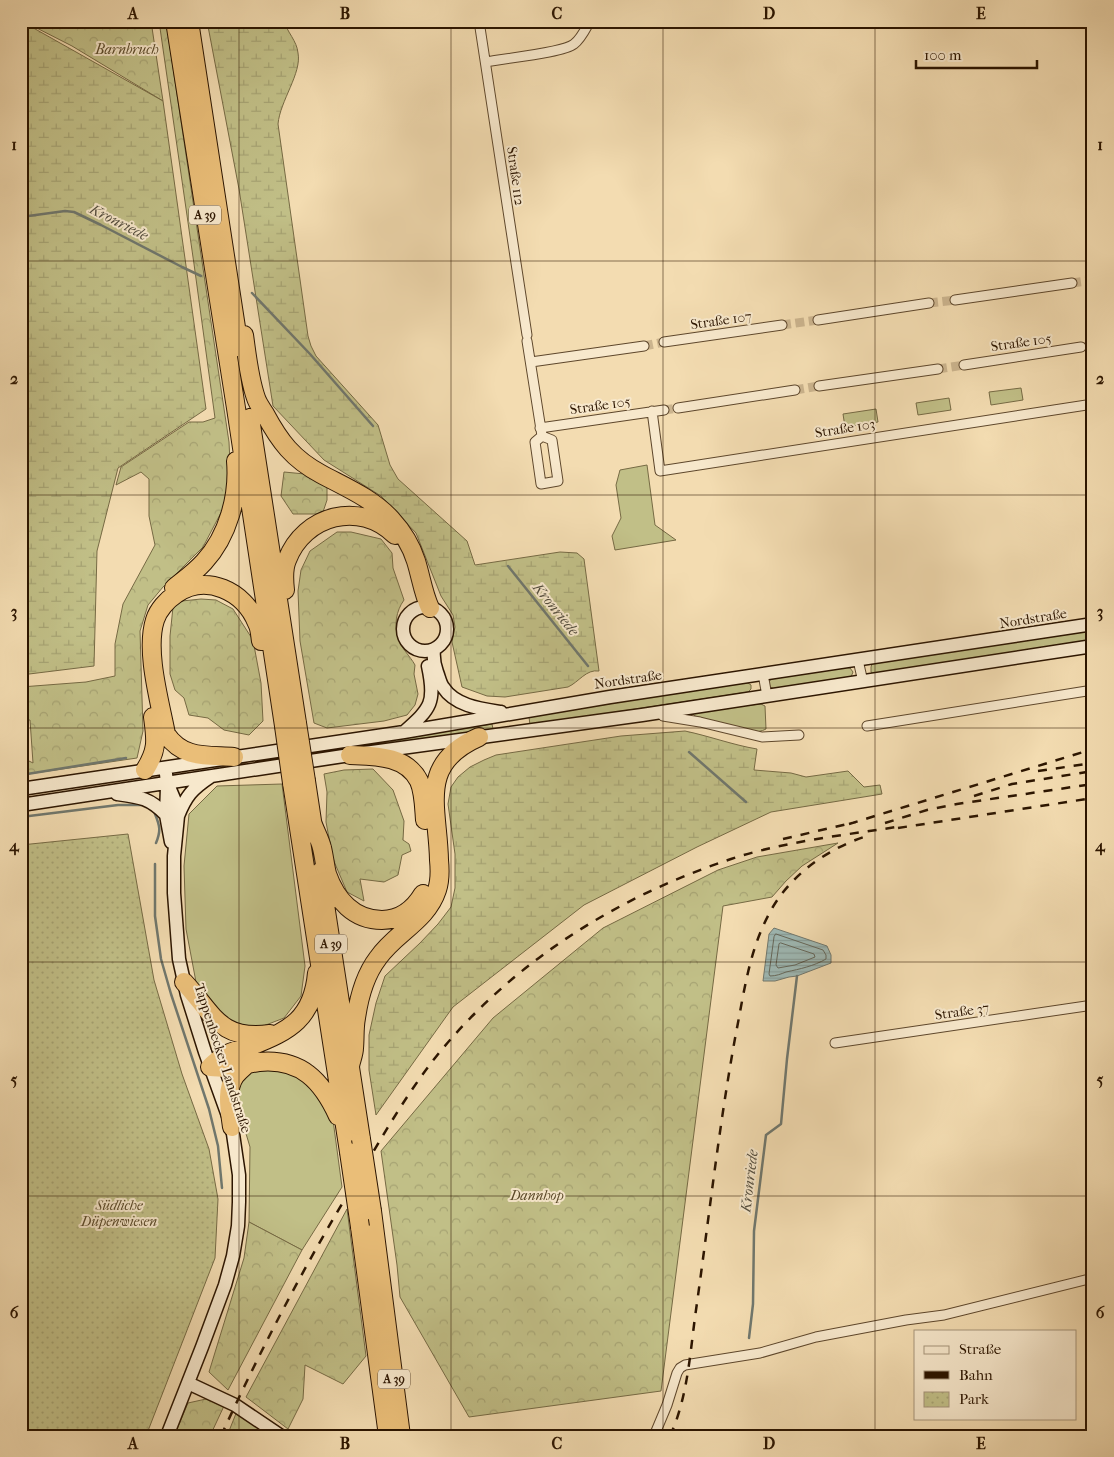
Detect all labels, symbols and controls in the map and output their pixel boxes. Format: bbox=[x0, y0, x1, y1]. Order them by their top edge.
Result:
text: A bbox=[127, 4, 139, 23]
text: B bbox=[340, 4, 350, 23]
text: C bbox=[552, 4, 563, 23]
text: D bbox=[763, 4, 775, 23]
text: E bbox=[976, 4, 986, 23]
scale bar bbox=[916, 38, 1038, 70]
park label: Barnbruch bbox=[94, 41, 159, 58]
text: 100 m bbox=[924, 46, 962, 64]
text: 1 bbox=[11, 135, 17, 154]
text: 1 bbox=[1097, 135, 1103, 154]
street label: Straße 112 bbox=[503, 145, 528, 207]
water label: Kronriede bbox=[86, 199, 152, 245]
road number: A 39 bbox=[189, 206, 221, 224]
street label: Straße 107 bbox=[689, 308, 753, 333]
street label: Straße 105 bbox=[990, 330, 1052, 355]
text: 2 bbox=[10, 369, 18, 388]
text: 2 bbox=[1096, 369, 1104, 388]
street label: Straße 105 bbox=[569, 393, 631, 418]
street label: Straße 103 bbox=[814, 415, 876, 442]
water label: Kronriede bbox=[529, 578, 583, 640]
text: 3 bbox=[11, 602, 17, 622]
text: 3 bbox=[1097, 602, 1103, 622]
street label: Nordstraße bbox=[998, 605, 1068, 632]
street label: Nordstraße bbox=[593, 666, 663, 693]
text: 4 bbox=[8, 836, 20, 856]
text: 4 bbox=[1094, 836, 1106, 856]
road number: A 39 bbox=[315, 934, 347, 954]
street label: Tappenbecker Landstraße bbox=[190, 981, 255, 1135]
street label: Straße 37 bbox=[934, 999, 991, 1024]
text: 5 bbox=[11, 1070, 18, 1089]
text: 5 bbox=[1097, 1070, 1104, 1089]
water label: Kronriede bbox=[736, 1148, 762, 1214]
park label: Dannhop bbox=[509, 1187, 564, 1204]
park label: Südliche Düpenwiesen bbox=[80, 1197, 157, 1230]
text: 6 bbox=[10, 1303, 19, 1322]
text: 6 bbox=[1096, 1303, 1105, 1322]
legend bbox=[914, 1330, 1076, 1420]
text: Straße bbox=[959, 1340, 1002, 1358]
text: Bahn bbox=[959, 1366, 993, 1384]
road number: A 39 bbox=[378, 1370, 410, 1388]
text: Park bbox=[959, 1390, 989, 1408]
text: A bbox=[127, 1434, 139, 1453]
text: B bbox=[340, 1434, 350, 1453]
text: C bbox=[552, 1434, 563, 1453]
text: D bbox=[763, 1434, 775, 1453]
text: E bbox=[976, 1434, 986, 1453]

